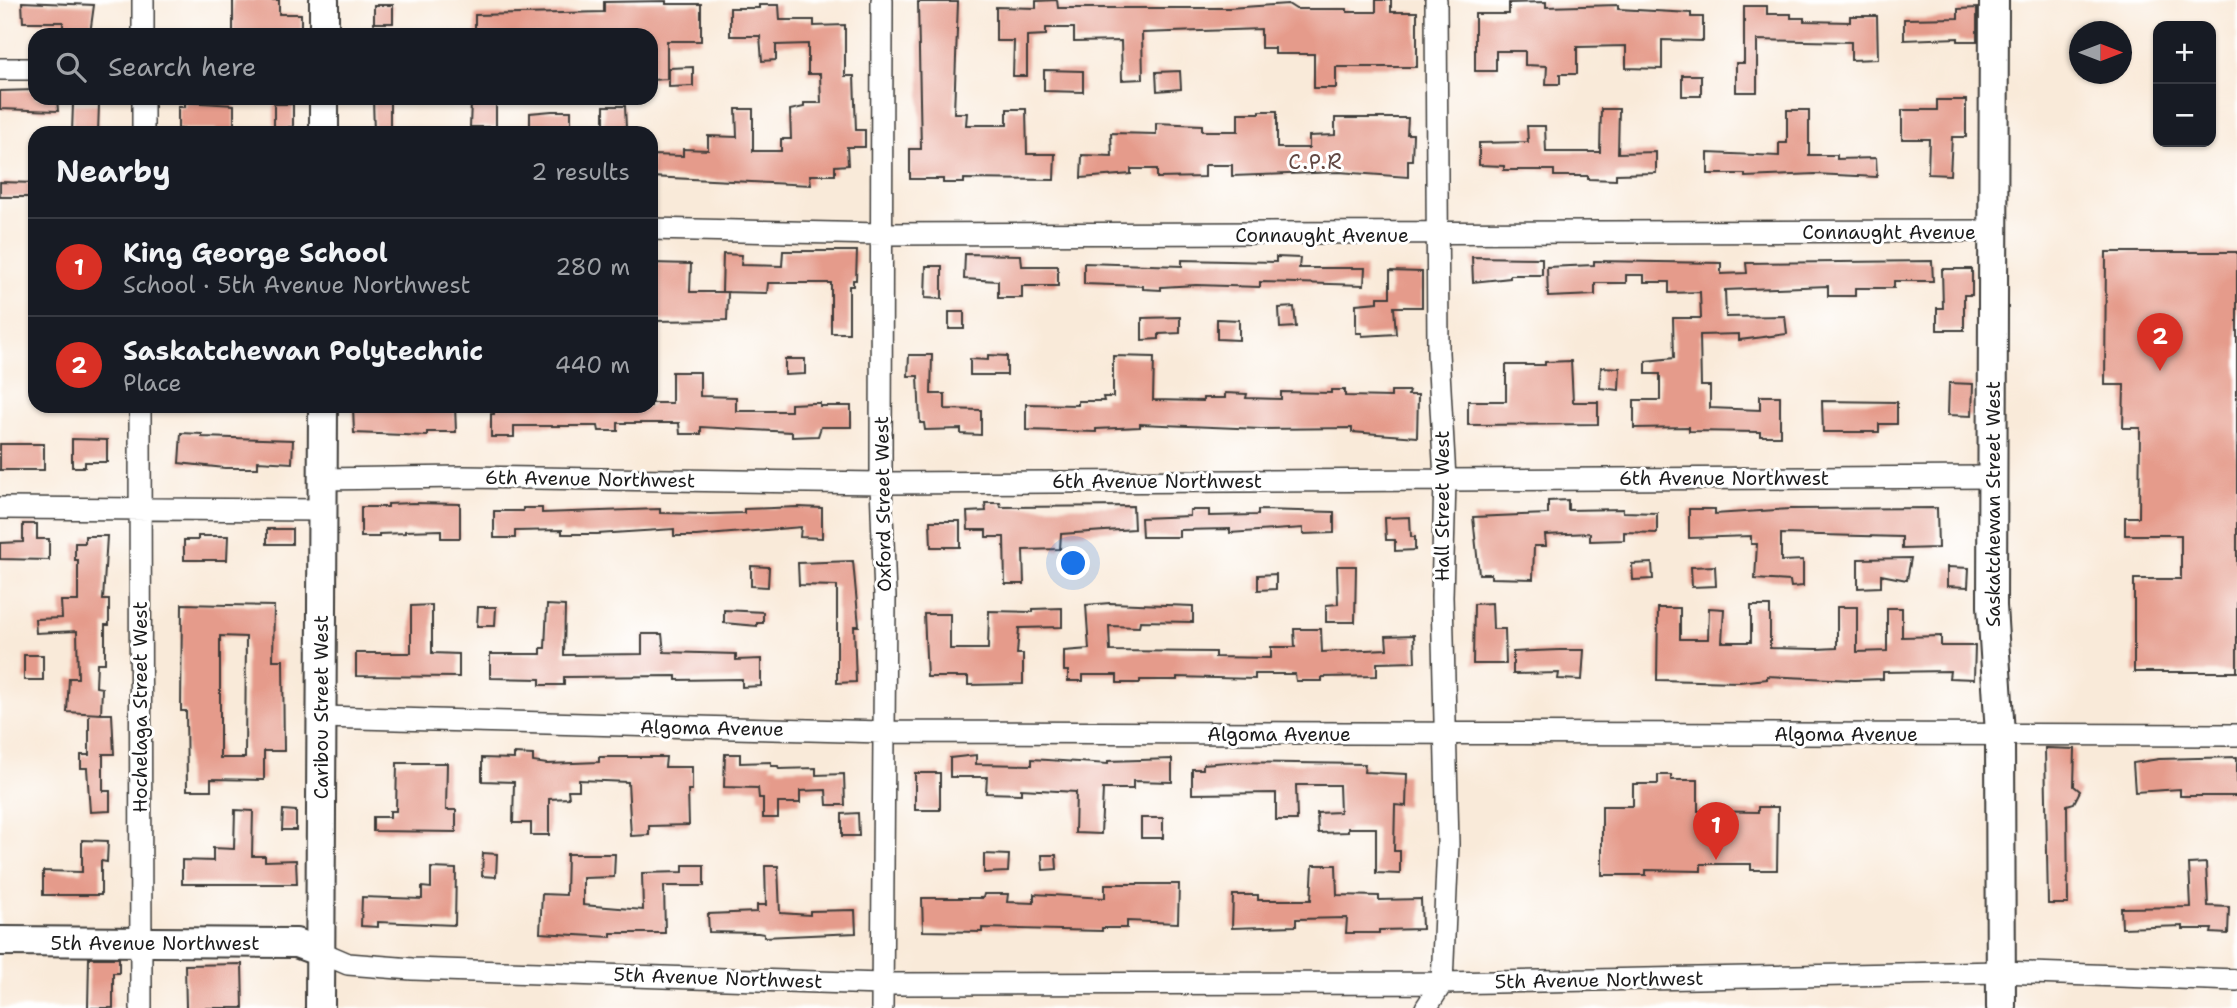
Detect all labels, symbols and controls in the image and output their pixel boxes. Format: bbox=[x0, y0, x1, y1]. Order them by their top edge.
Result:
north arrow bbox=[2069, 21, 2132, 84]
map controls bbox=[2153, 21, 2216, 147]
button: + bbox=[2153, 21, 2216, 84]
search box bbox=[28, 28, 658, 105]
icon: search bbox=[52, 48, 90, 86]
text: Search here bbox=[108, 49, 257, 84]
button: − bbox=[2153, 84, 2216, 147]
district label: C.P.R bbox=[1288, 148, 1344, 176]
text: Nearby bbox=[56, 151, 171, 192]
text: 2 results bbox=[531, 157, 630, 187]
street label: Connaught Avenue bbox=[1802, 220, 1976, 245]
street label: Connaught Avenue bbox=[1235, 223, 1409, 248]
text: King George School bbox=[123, 235, 388, 270]
text: 1 bbox=[74, 252, 84, 282]
text: 280 m bbox=[555, 252, 630, 282]
text: School · 5th Avenue Northwest bbox=[123, 270, 470, 300]
pin: 2 bbox=[2137, 313, 2183, 371]
text: Saskatchewan Polytechnic bbox=[123, 333, 483, 368]
text: 2 bbox=[71, 350, 87, 380]
text: 440 m bbox=[555, 350, 630, 380]
text: Place bbox=[123, 368, 182, 398]
street label: Saskatchewan Street West bbox=[1981, 381, 2006, 627]
street label: Oxford Street West bbox=[869, 416, 897, 592]
street label: Hall Street West bbox=[1430, 430, 1455, 582]
street label: 6th Avenue Northwest bbox=[485, 465, 695, 493]
street label: 6th Avenue Northwest bbox=[1619, 466, 1829, 491]
street label: 6th Avenue Northwest bbox=[1052, 469, 1262, 494]
your location bbox=[1056, 546, 1090, 580]
street label: Hochelaga Street West bbox=[128, 601, 153, 813]
street label: Caribou Street West bbox=[309, 615, 334, 799]
street label: Algoma Avenue bbox=[640, 714, 784, 742]
street label: Algoma Avenue bbox=[1207, 722, 1351, 747]
street label: Algoma Avenue bbox=[1774, 722, 1918, 747]
pin: 1 bbox=[1693, 802, 1739, 860]
street label: 5th Avenue Northwest bbox=[51, 931, 259, 956]
street label: 5th Avenue Northwest bbox=[613, 962, 823, 994]
street label: 5th Avenue Northwest bbox=[1494, 966, 1704, 994]

